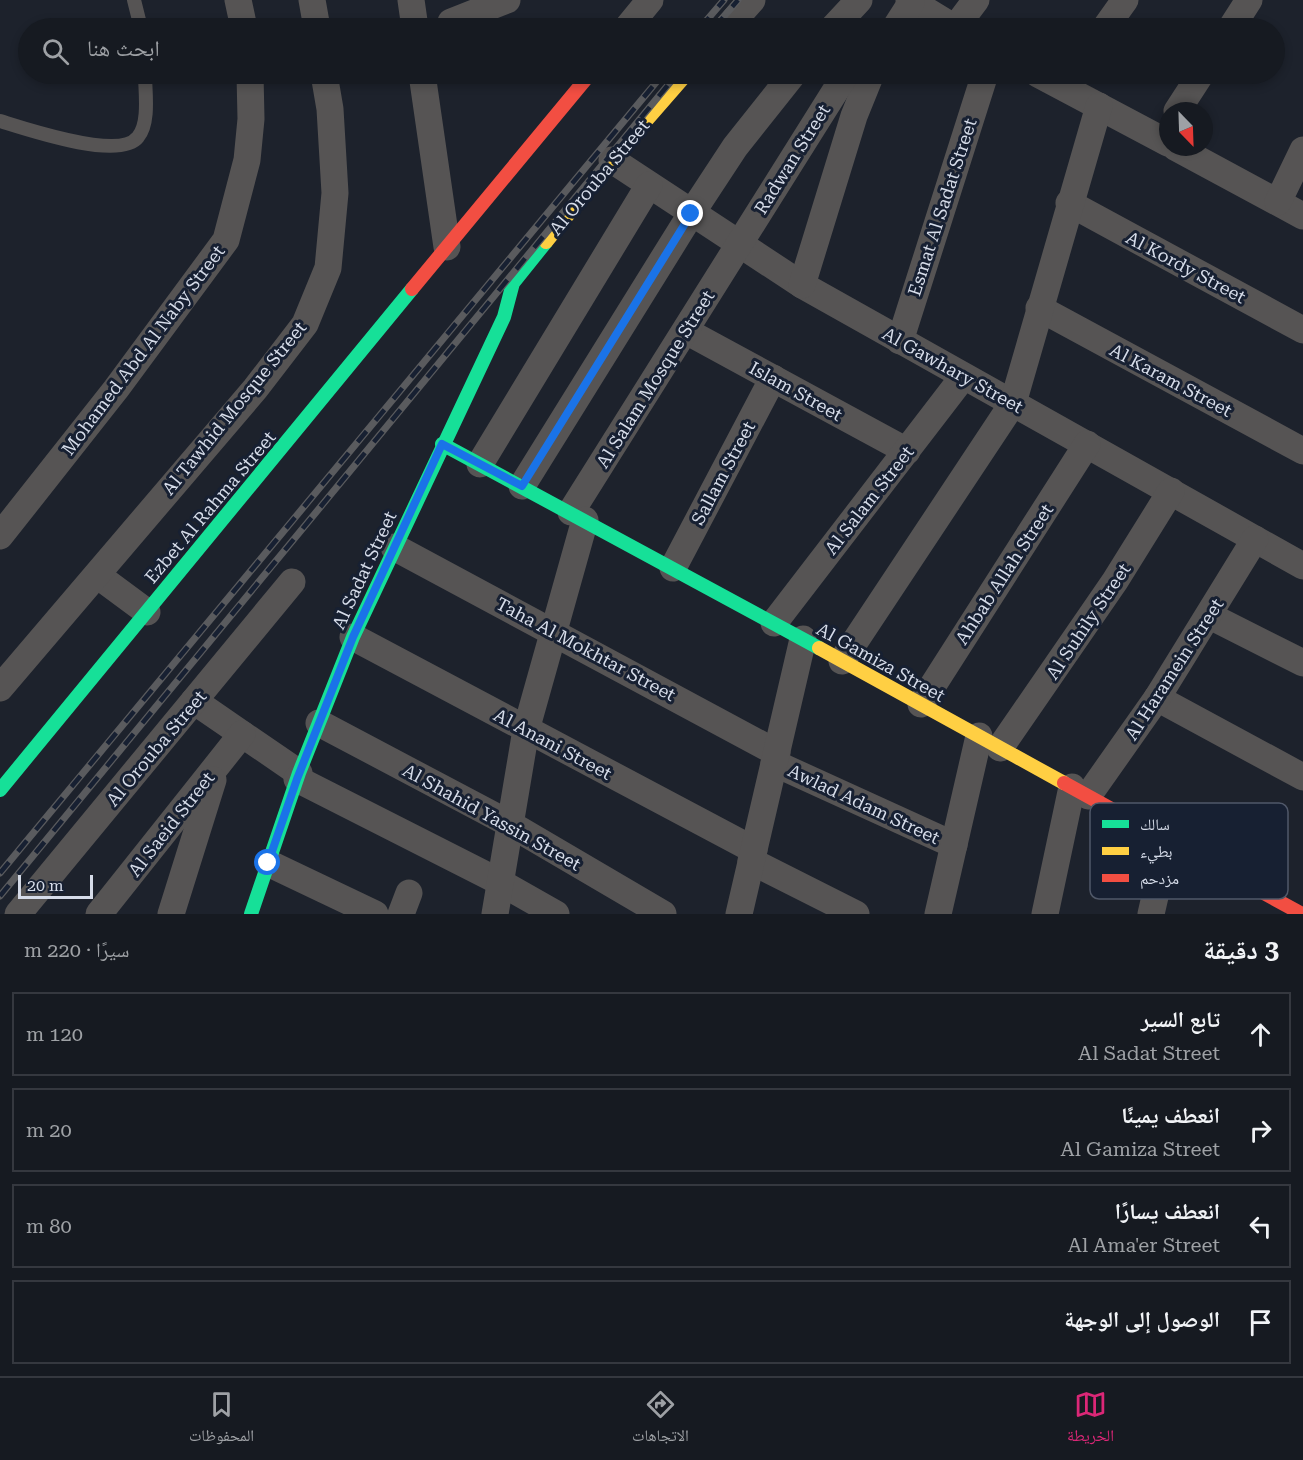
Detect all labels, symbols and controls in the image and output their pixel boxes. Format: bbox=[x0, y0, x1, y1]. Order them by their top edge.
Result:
search box bbox=[18, 18, 1285, 84]
icon: search bbox=[39, 35, 72, 68]
text: ابحث هنا bbox=[87, 36, 160, 61]
street label: Radwan Street bbox=[750, 100, 834, 218]
north arrow bbox=[1159, 102, 1213, 156]
street label: Al Orouba Street bbox=[545, 115, 654, 239]
street label: Esmat Al Sadat Street bbox=[903, 115, 981, 298]
route end bbox=[677, 200, 703, 226]
street label: Al Kordy Street bbox=[1123, 227, 1250, 307]
street label: Mohamed Abd Al Naby Street bbox=[57, 241, 229, 459]
street label: Al Salam Mosque Street bbox=[592, 286, 719, 472]
street label: Al Tawhid Mosque Street bbox=[158, 317, 311, 499]
street label: Al Gawhary Street bbox=[879, 323, 1027, 417]
street label: Al Karam Street bbox=[1106, 339, 1236, 421]
street label: Islam Street bbox=[746, 357, 846, 425]
street label: Sallam Street bbox=[687, 417, 759, 528]
street label: Ezbet Al Rahma Street bbox=[140, 427, 280, 587]
street label: Al Salam Street bbox=[820, 441, 918, 558]
street label: Ahbab Allah Street bbox=[951, 500, 1057, 648]
street label: Al Sadat Street bbox=[327, 507, 401, 632]
street label: Al Suhily Street bbox=[1042, 559, 1135, 683]
street label: Taha Al Mokhtar Street bbox=[493, 593, 680, 705]
street label: Al Haramein Street bbox=[1120, 594, 1228, 744]
street label: Al Gamiza Street bbox=[813, 618, 949, 706]
street label: Al Orouba Street bbox=[102, 686, 211, 810]
street label: Al Anani Street bbox=[490, 704, 616, 784]
street label: Al Shahid Yassin Street bbox=[399, 759, 585, 875]
street label: Awlad Adam Street bbox=[785, 760, 943, 848]
street label: Al Saeid Street bbox=[124, 767, 219, 881]
legend bbox=[1090, 803, 1288, 899]
text: سالك bbox=[1140, 815, 1170, 834]
text: بطيء bbox=[1140, 842, 1172, 864]
route start bbox=[254, 849, 280, 875]
text: مزدحم bbox=[1140, 869, 1179, 889]
scale bar bbox=[18, 872, 93, 900]
text: 20 m bbox=[27, 876, 64, 895]
text: 3 دقيقة bbox=[1203, 935, 1279, 965]
text: سيرًا · 220 m bbox=[24, 938, 129, 962]
text: تابع السير bbox=[1141, 1007, 1220, 1032]
icon: ahead bbox=[1244, 1018, 1277, 1051]
text: 120 m bbox=[26, 1022, 83, 1046]
text: Al Sadat Street bbox=[1078, 1041, 1220, 1065]
text: انعطف يمينًا bbox=[1121, 1103, 1220, 1128]
icon: right bbox=[1244, 1114, 1277, 1147]
text: 20 m bbox=[26, 1118, 72, 1142]
text: Al Gamiza Street bbox=[1061, 1137, 1220, 1161]
text: انعطف يسارًا bbox=[1115, 1199, 1220, 1224]
icon: left bbox=[1244, 1210, 1277, 1243]
text: 80 m bbox=[26, 1214, 72, 1238]
text: Al Ama'er Street bbox=[1068, 1233, 1220, 1257]
icon: arrive bbox=[1244, 1306, 1277, 1339]
text: الوصول إلى الوجهة bbox=[1064, 1307, 1220, 1332]
tab: المحفوظات bbox=[189, 1388, 254, 1451]
tab: الاتجاهات bbox=[632, 1388, 689, 1451]
tab: الخريطة bbox=[1067, 1388, 1114, 1451]

